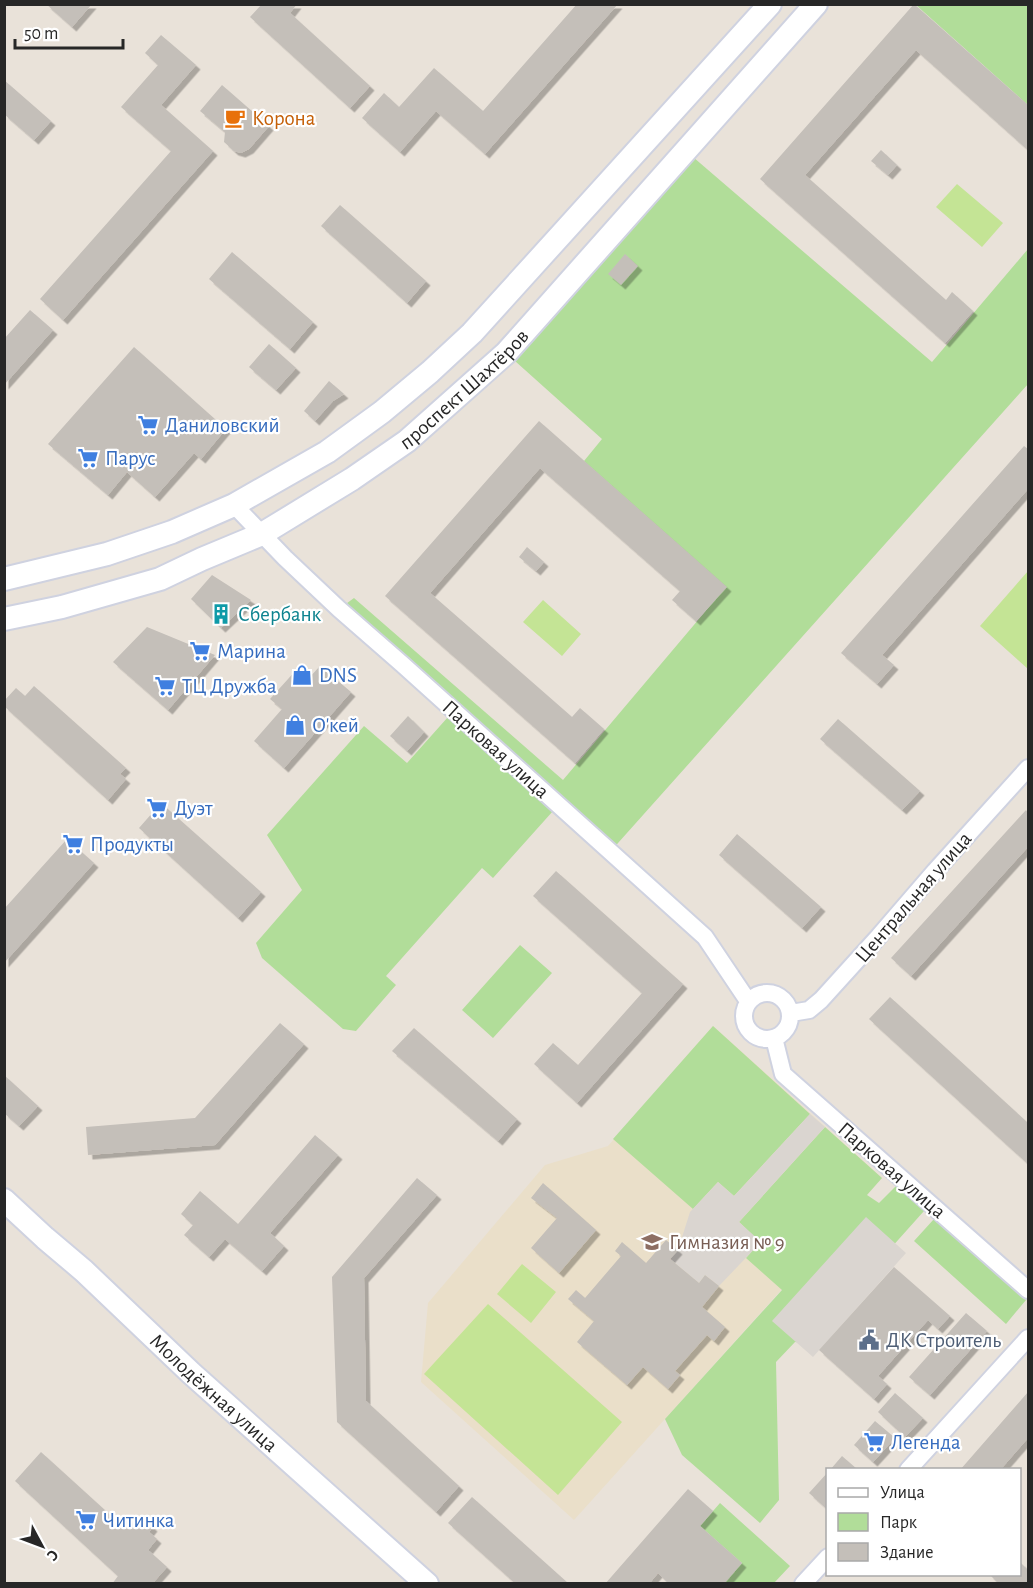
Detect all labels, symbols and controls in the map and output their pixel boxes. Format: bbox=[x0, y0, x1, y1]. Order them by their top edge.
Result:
scale bar bbox=[15, 12, 123, 50]
text: 50 m bbox=[24, 25, 58, 43]
cafe icon: Корона bbox=[223, 106, 247, 130]
place label: Корона bbox=[252, 108, 316, 129]
street label: проспект Шахтёров bbox=[396, 325, 533, 454]
supermarket icon: Даниловский bbox=[136, 413, 160, 437]
place label: Даниловский bbox=[165, 415, 280, 436]
supermarket icon: Парус bbox=[76, 446, 100, 470]
place label: Парус bbox=[105, 448, 156, 469]
building icon: Сбербанк bbox=[209, 602, 233, 626]
place label: Сбербанк bbox=[238, 604, 321, 625]
supermarket icon: Марина bbox=[188, 639, 212, 663]
place label: Марина bbox=[217, 641, 286, 662]
shop icon: DNS bbox=[290, 663, 314, 687]
place label: DNS bbox=[319, 665, 357, 686]
supermarket icon: ТЦ Дружба bbox=[153, 674, 177, 698]
place label: ТЦ Дружба bbox=[182, 676, 277, 697]
street label: Парковая улица bbox=[438, 696, 553, 803]
shop icon: О'кей bbox=[283, 713, 307, 737]
place label: О'кей bbox=[312, 715, 359, 736]
supermarket icon: Дуэт bbox=[145, 796, 169, 820]
place label: Дуэт bbox=[174, 798, 213, 819]
street label: Центральная улица bbox=[851, 828, 976, 967]
supermarket icon: Продукты bbox=[61, 832, 85, 856]
place label: Продукты bbox=[90, 834, 174, 855]
street label: Парковая улица bbox=[834, 1118, 950, 1223]
school or university icon: Гимназия № 9 bbox=[640, 1230, 664, 1254]
place label: Гимназия № 9 bbox=[669, 1232, 785, 1253]
public building icon: ДК Строитель bbox=[857, 1328, 881, 1352]
street label: Молодёжная улица bbox=[146, 1330, 282, 1456]
place label: ДК Строитель bbox=[886, 1330, 1001, 1351]
supermarket icon: Легенда bbox=[862, 1430, 886, 1454]
place label: Легенда bbox=[891, 1432, 961, 1453]
legend bbox=[826, 1468, 1021, 1576]
text: Улица bbox=[880, 1484, 925, 1502]
supermarket icon: Читинка bbox=[74, 1508, 98, 1532]
place label: Читинка bbox=[103, 1510, 175, 1531]
text: Парк bbox=[880, 1514, 918, 1532]
north arrow bbox=[12, 1516, 72, 1576]
text: Здание bbox=[880, 1544, 934, 1562]
text: С bbox=[44, 1547, 62, 1564]

